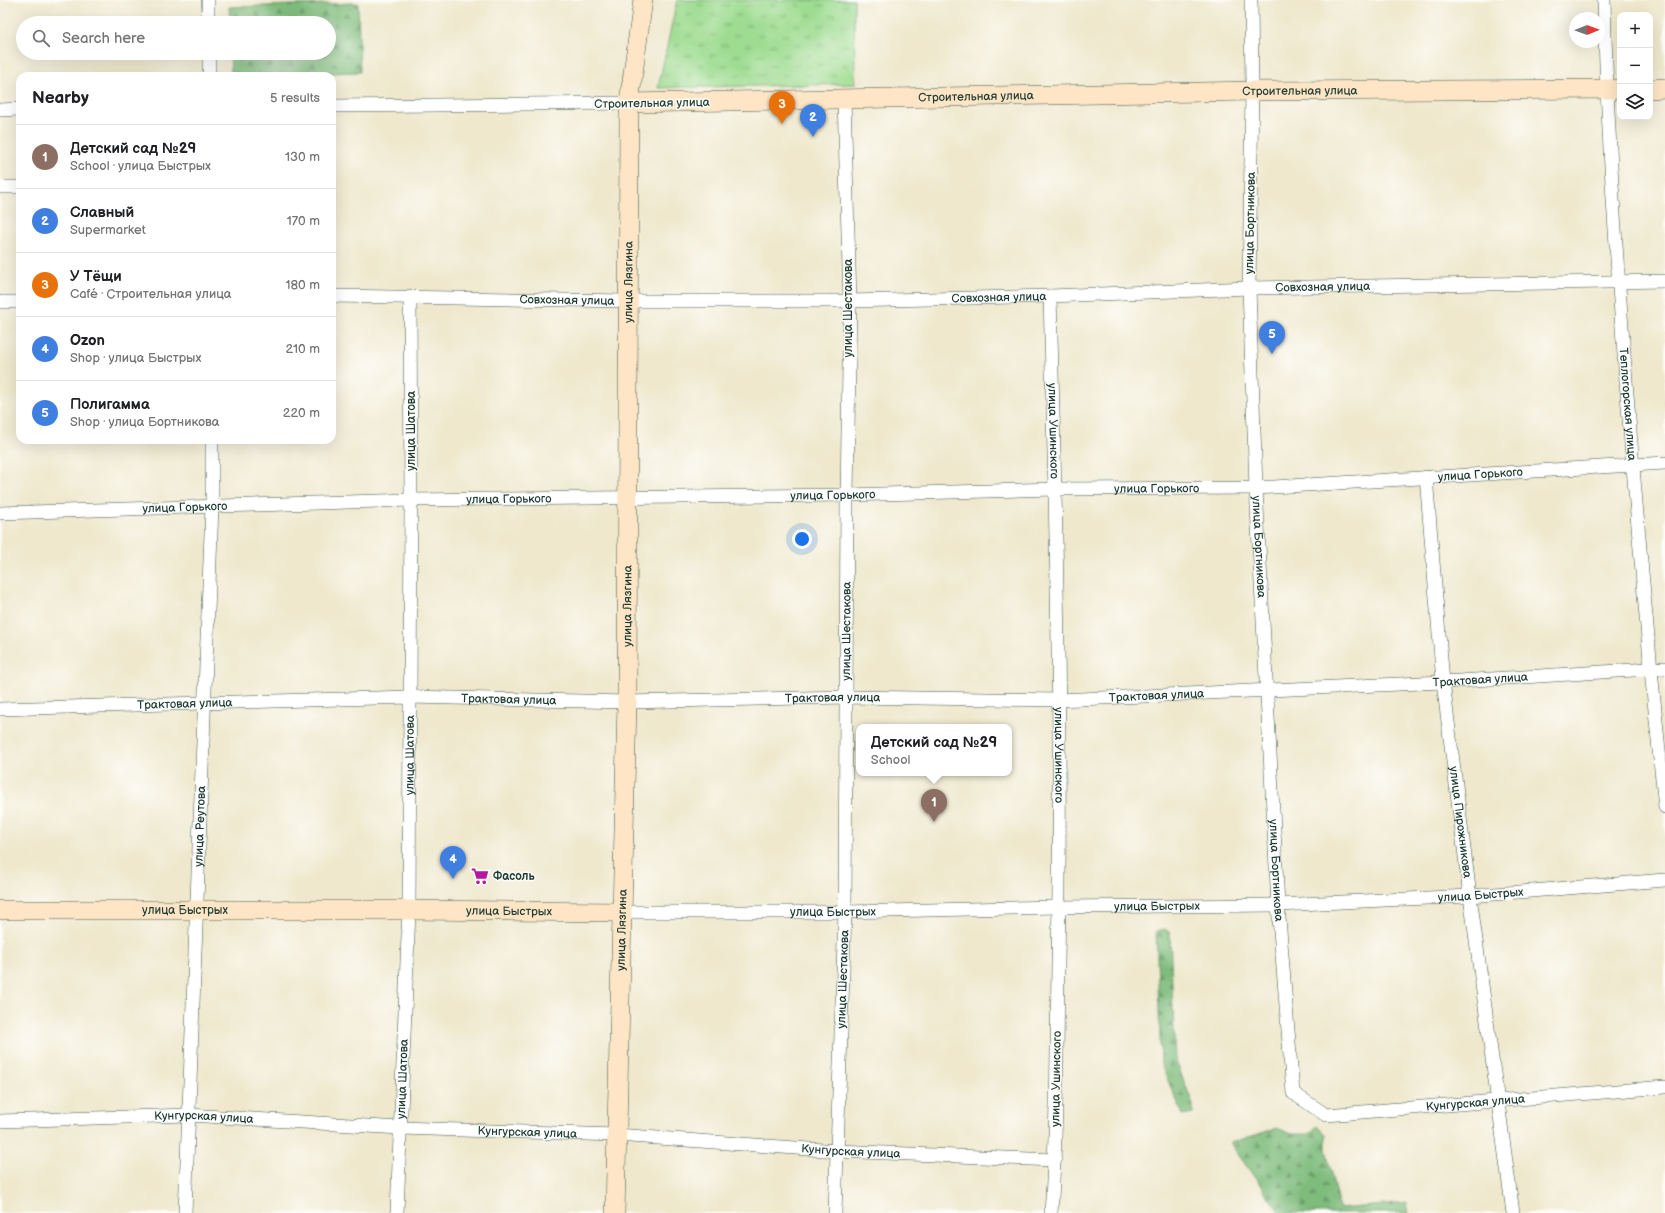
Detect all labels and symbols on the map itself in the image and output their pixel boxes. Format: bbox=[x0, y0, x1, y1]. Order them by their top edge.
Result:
north arrow bbox=[1569, 12, 1605, 48]
street label: Строительная улица bbox=[1242, 83, 1358, 99]
street label: Строительная улица bbox=[918, 88, 1034, 105]
pin: 3 bbox=[769, 91, 795, 124]
street label: Строительная улица bbox=[594, 95, 710, 112]
pin: 2 bbox=[800, 104, 826, 137]
street label: улица Бортникова bbox=[1242, 172, 1259, 274]
street label: улица Лязгина bbox=[621, 241, 637, 323]
street label: улица Шестакова bbox=[841, 259, 856, 357]
street label: Совхозная улица bbox=[1275, 279, 1370, 296]
street label: Совхозная улица bbox=[951, 289, 1047, 306]
street label: Совхозная улица bbox=[519, 292, 615, 309]
pin: 5 bbox=[1259, 321, 1285, 354]
street label: Теплогорская улица bbox=[1616, 347, 1639, 461]
street label: улица Ушинского bbox=[1044, 383, 1062, 479]
street label: улица Шатова bbox=[404, 391, 419, 471]
street label: улица Горького bbox=[1437, 465, 1523, 485]
street label: улица Горького bbox=[1114, 481, 1199, 497]
street label: улица Горького bbox=[790, 487, 876, 504]
street label: улица Горького bbox=[466, 491, 552, 507]
street label: улица Бортникова bbox=[1248, 495, 1269, 598]
street label: улица Горького bbox=[142, 499, 228, 516]
your location bbox=[792, 529, 812, 549]
street label: улица Лязгина bbox=[620, 565, 635, 647]
street label: улица Шестакова bbox=[839, 582, 855, 681]
street label: Трактовая улица bbox=[1432, 670, 1528, 690]
street label: Трактовая улица bbox=[1109, 686, 1205, 706]
street label: Трактовая улица bbox=[785, 690, 881, 706]
street label: Трактовая улица bbox=[461, 691, 557, 708]
street label: Трактовая улица bbox=[137, 695, 233, 713]
street label: улица Ушинского bbox=[1051, 707, 1066, 803]
street label: улица Шатова bbox=[403, 715, 418, 795]
street label: улица Пирожникова bbox=[1446, 765, 1475, 879]
street label: улица Реутова bbox=[191, 785, 209, 867]
pin: 1 bbox=[921, 789, 947, 822]
street label: улица Бортникова bbox=[1265, 819, 1286, 922]
pin: 4 bbox=[440, 846, 466, 879]
supermarket icon: Фасоль bbox=[470, 866, 490, 886]
place label: Фасоль bbox=[493, 869, 535, 884]
street label: улица Быстрых bbox=[1438, 885, 1525, 905]
street label: улица Лязгина bbox=[614, 889, 631, 971]
street label: улица Быстрых bbox=[1114, 899, 1200, 914]
street label: улица Быстрых bbox=[142, 903, 228, 918]
street label: улица Быстрых bbox=[466, 904, 553, 919]
street label: улица Быстрых bbox=[790, 904, 877, 920]
street label: улица Шестакова bbox=[834, 929, 852, 1029]
street label: улица Ушинского bbox=[1048, 1031, 1065, 1127]
street label: улица Шатова bbox=[394, 1039, 412, 1119]
street label: Кунгурская улица bbox=[1425, 1092, 1526, 1115]
street label: Кунгурская улица bbox=[154, 1108, 254, 1127]
street label: Кунгурская улица bbox=[477, 1124, 577, 1142]
street label: Кунгурская улица bbox=[801, 1141, 901, 1162]

